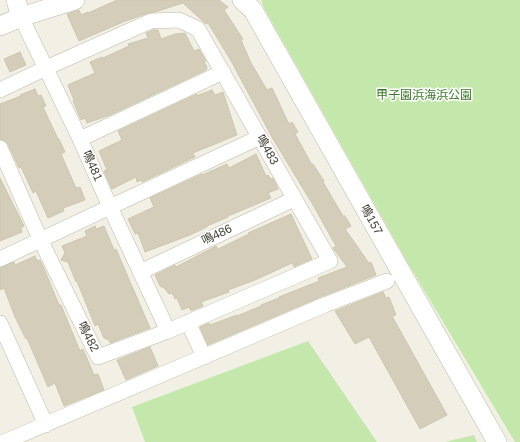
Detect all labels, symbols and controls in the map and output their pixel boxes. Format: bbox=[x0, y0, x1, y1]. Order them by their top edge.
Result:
park label: 甲子園浜海浜公園 bbox=[376, 89, 472, 103]
street label: 鳴483 bbox=[253, 133, 281, 167]
street label: 鳴481 bbox=[79, 148, 105, 184]
street label: 鳴157 bbox=[357, 203, 385, 237]
street label: 鳴486 bbox=[199, 222, 235, 248]
street label: 鳴482 bbox=[74, 319, 102, 355]

